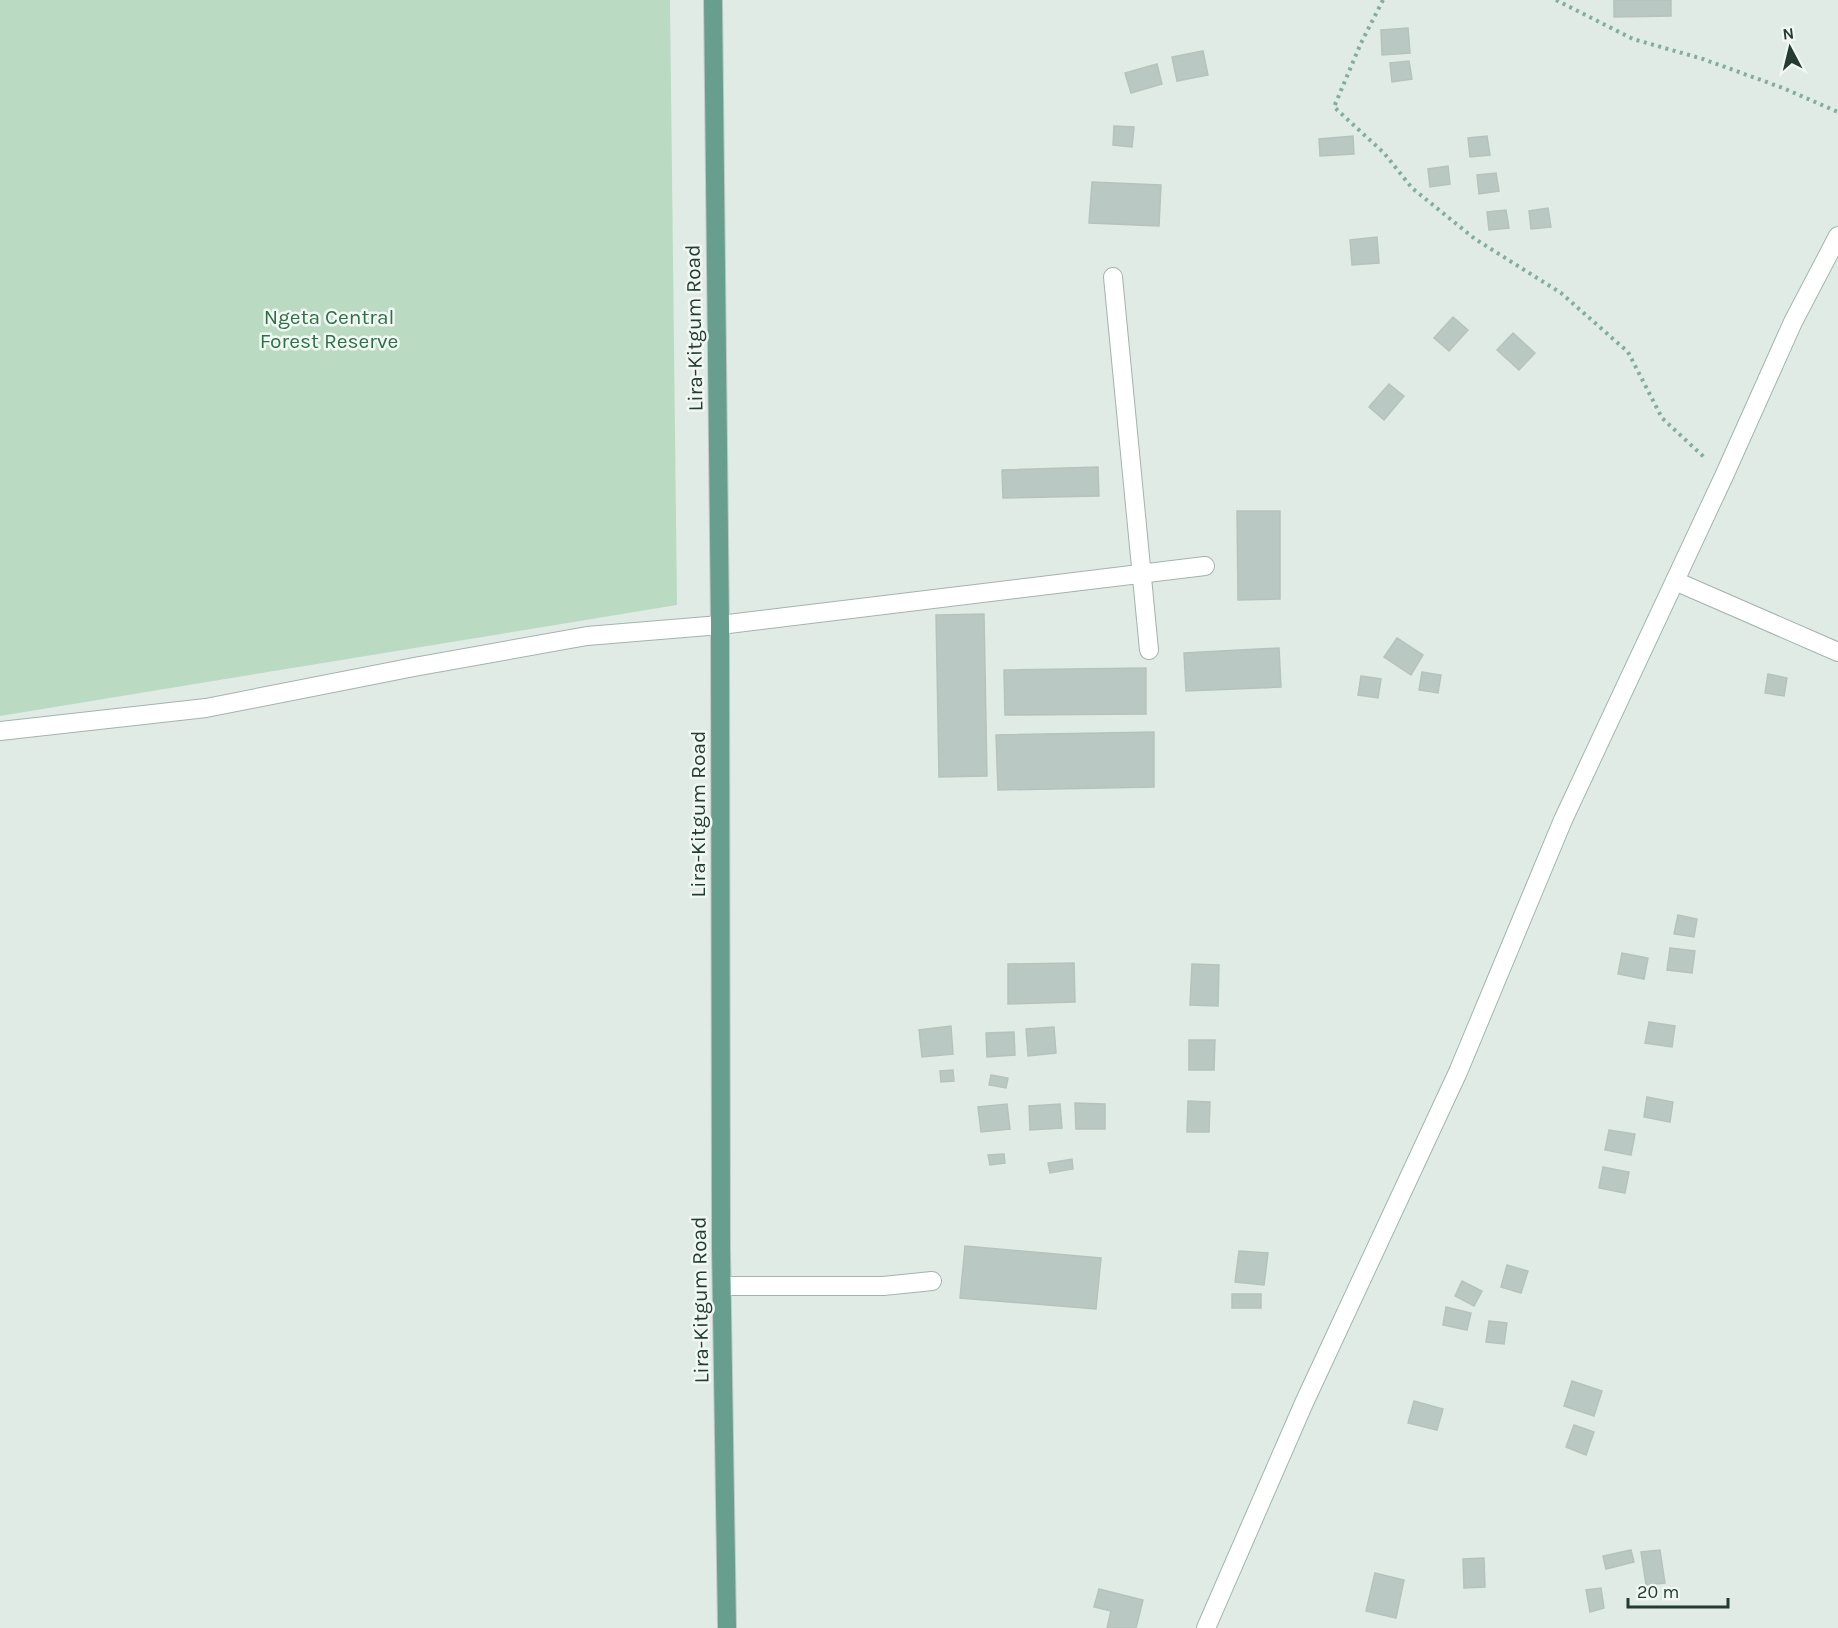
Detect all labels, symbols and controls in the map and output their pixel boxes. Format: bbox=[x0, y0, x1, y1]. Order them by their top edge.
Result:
north arrow bbox=[1760, 18, 1820, 78]
text: N bbox=[1781, 23, 1795, 44]
street label: Lira-Kitgum Road bbox=[681, 244, 707, 412]
park label: Ngeta Central Forest Reserve bbox=[260, 305, 398, 353]
street label: Lira-Kitgum Road bbox=[686, 731, 710, 898]
street label: Lira-Kitgum Road bbox=[687, 1216, 713, 1384]
scale bar bbox=[1628, 1571, 1728, 1609]
text: 20 m bbox=[1637, 1581, 1679, 1603]

